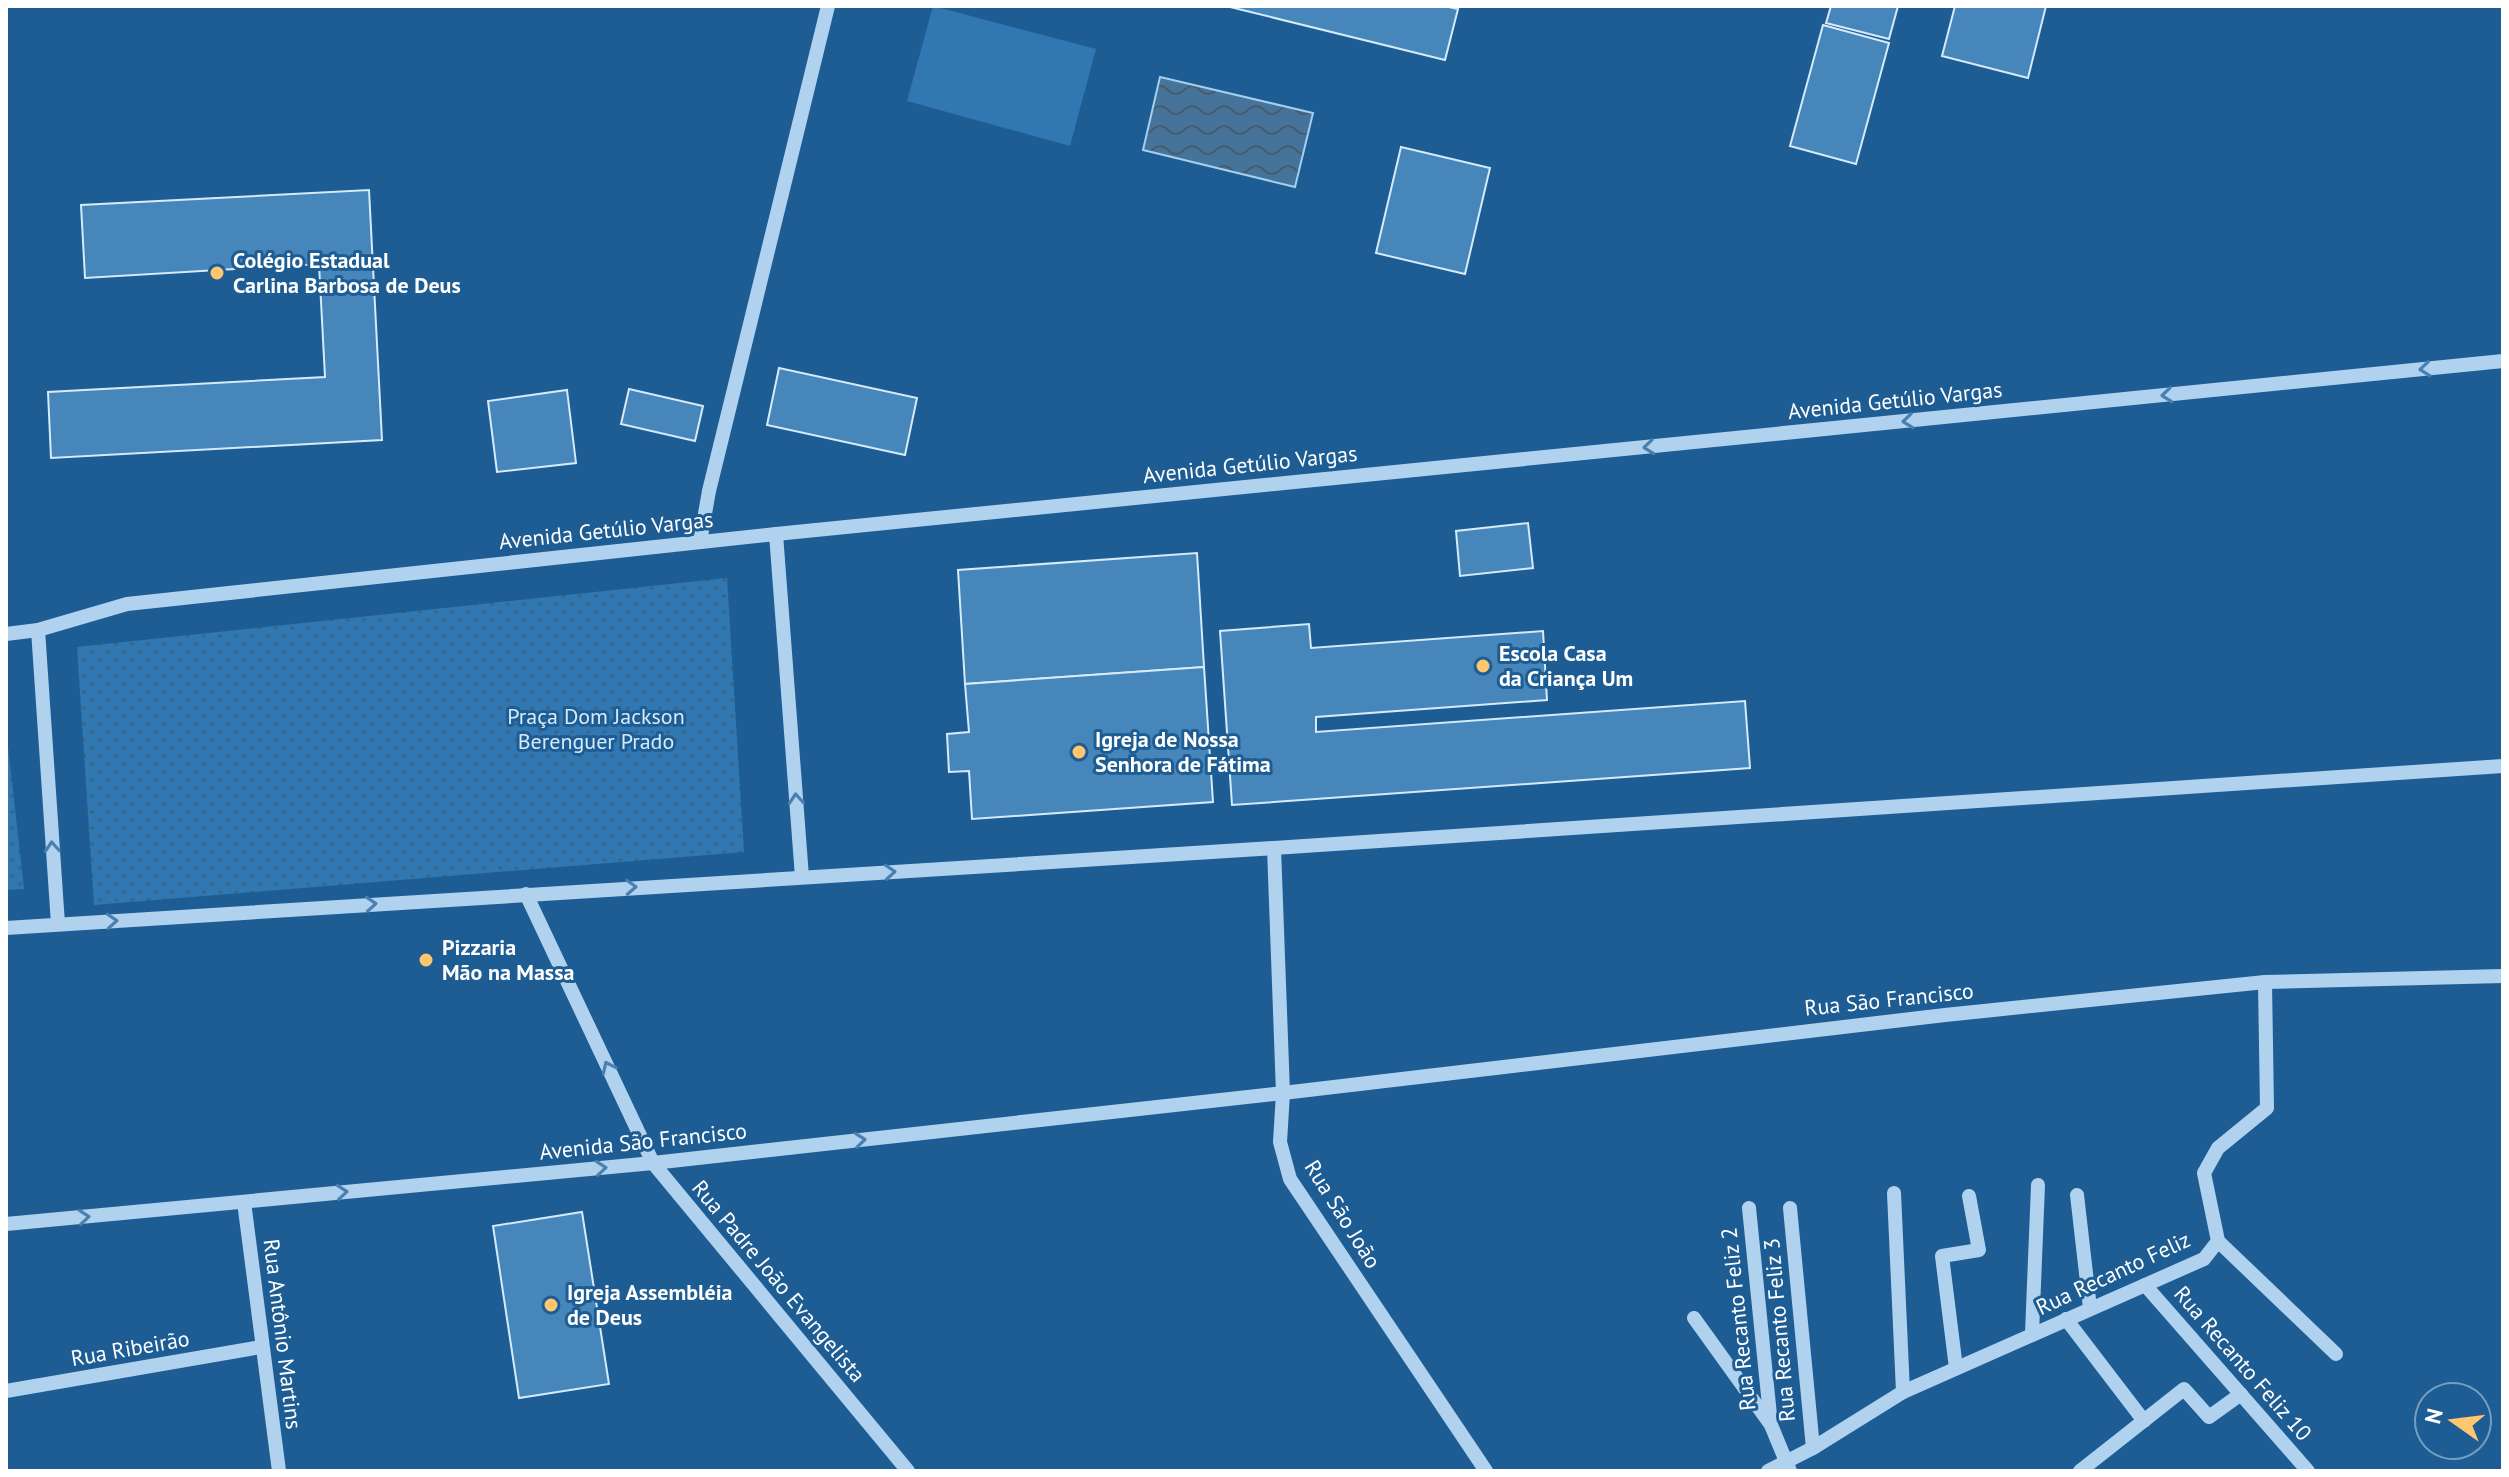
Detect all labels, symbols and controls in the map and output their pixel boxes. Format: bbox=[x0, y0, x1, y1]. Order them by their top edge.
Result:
place label: Colégio Estadual Carlina Barbosa de Deus bbox=[233, 246, 461, 299]
marker: Colégio Estadual Carlina Barbosa de Deus bbox=[208, 264, 226, 282]
one-way arrow bbox=[2418, 360, 2431, 377]
street label: Avenida Getúlio Vargas bbox=[1787, 375, 2003, 425]
one-way arrow bbox=[2160, 386, 2173, 403]
one-way arrow bbox=[1901, 412, 1914, 429]
one-way arrow bbox=[1642, 438, 1655, 455]
street label: Avenida Getúlio Vargas bbox=[1142, 439, 1358, 489]
street label: Avenida Getúlio Vargas bbox=[498, 505, 714, 555]
place label: Escola Casa da Criança Um bbox=[1499, 639, 1633, 692]
marker: Escola Casa da Criança Um bbox=[1474, 657, 1492, 675]
park label: Praça Dom Jackson Berenguer Prado bbox=[507, 702, 685, 755]
place label: Igreja de Nossa Senhora de Fátima bbox=[1095, 725, 1271, 778]
marker: Igreja de Nossa Senhora de Fátima bbox=[1070, 743, 1088, 761]
one-way arrow bbox=[788, 792, 805, 805]
one-way arrow bbox=[44, 840, 61, 853]
one-way arrow bbox=[884, 864, 897, 881]
one-way arrow bbox=[625, 879, 638, 896]
one-way arrow bbox=[365, 896, 378, 913]
one-way arrow bbox=[106, 913, 119, 930]
place label: Pizzaria Mão na Massa bbox=[442, 933, 574, 986]
marker: Pizzaria Mão na Massa bbox=[417, 951, 435, 969]
street label: Rua São Francisco bbox=[1803, 976, 1975, 1022]
one-way arrow bbox=[602, 1060, 618, 1075]
street label: Avenida São Francisco bbox=[538, 1116, 748, 1166]
one-way arrow bbox=[854, 1131, 867, 1148]
street label: Rua São João bbox=[1299, 1155, 1387, 1273]
one-way arrow bbox=[595, 1159, 608, 1176]
street label: Rua Padre João Evangelista bbox=[686, 1174, 872, 1388]
one-way arrow bbox=[336, 1184, 349, 1201]
one-way arrow bbox=[78, 1209, 91, 1226]
street label: Rua Recanto Feliz bbox=[2031, 1225, 2195, 1321]
street label: Rua Recanto Feliz 2 bbox=[1714, 1226, 1762, 1412]
street label: Rua Antônio Martins bbox=[257, 1237, 309, 1431]
street label: Rua Recanto Feliz 3 bbox=[1757, 1237, 1801, 1423]
place label: Igreja Assembléia de Deus bbox=[567, 1278, 733, 1331]
street label: Rua Recanto Feliz 10 bbox=[2168, 1280, 2318, 1446]
marker: Igreja Assembléia de Deus bbox=[542, 1296, 560, 1314]
street label: Rua Ribeirão bbox=[69, 1324, 191, 1372]
north arrow bbox=[2413, 1381, 2493, 1461]
text: N bbox=[2418, 1406, 2449, 1427]

